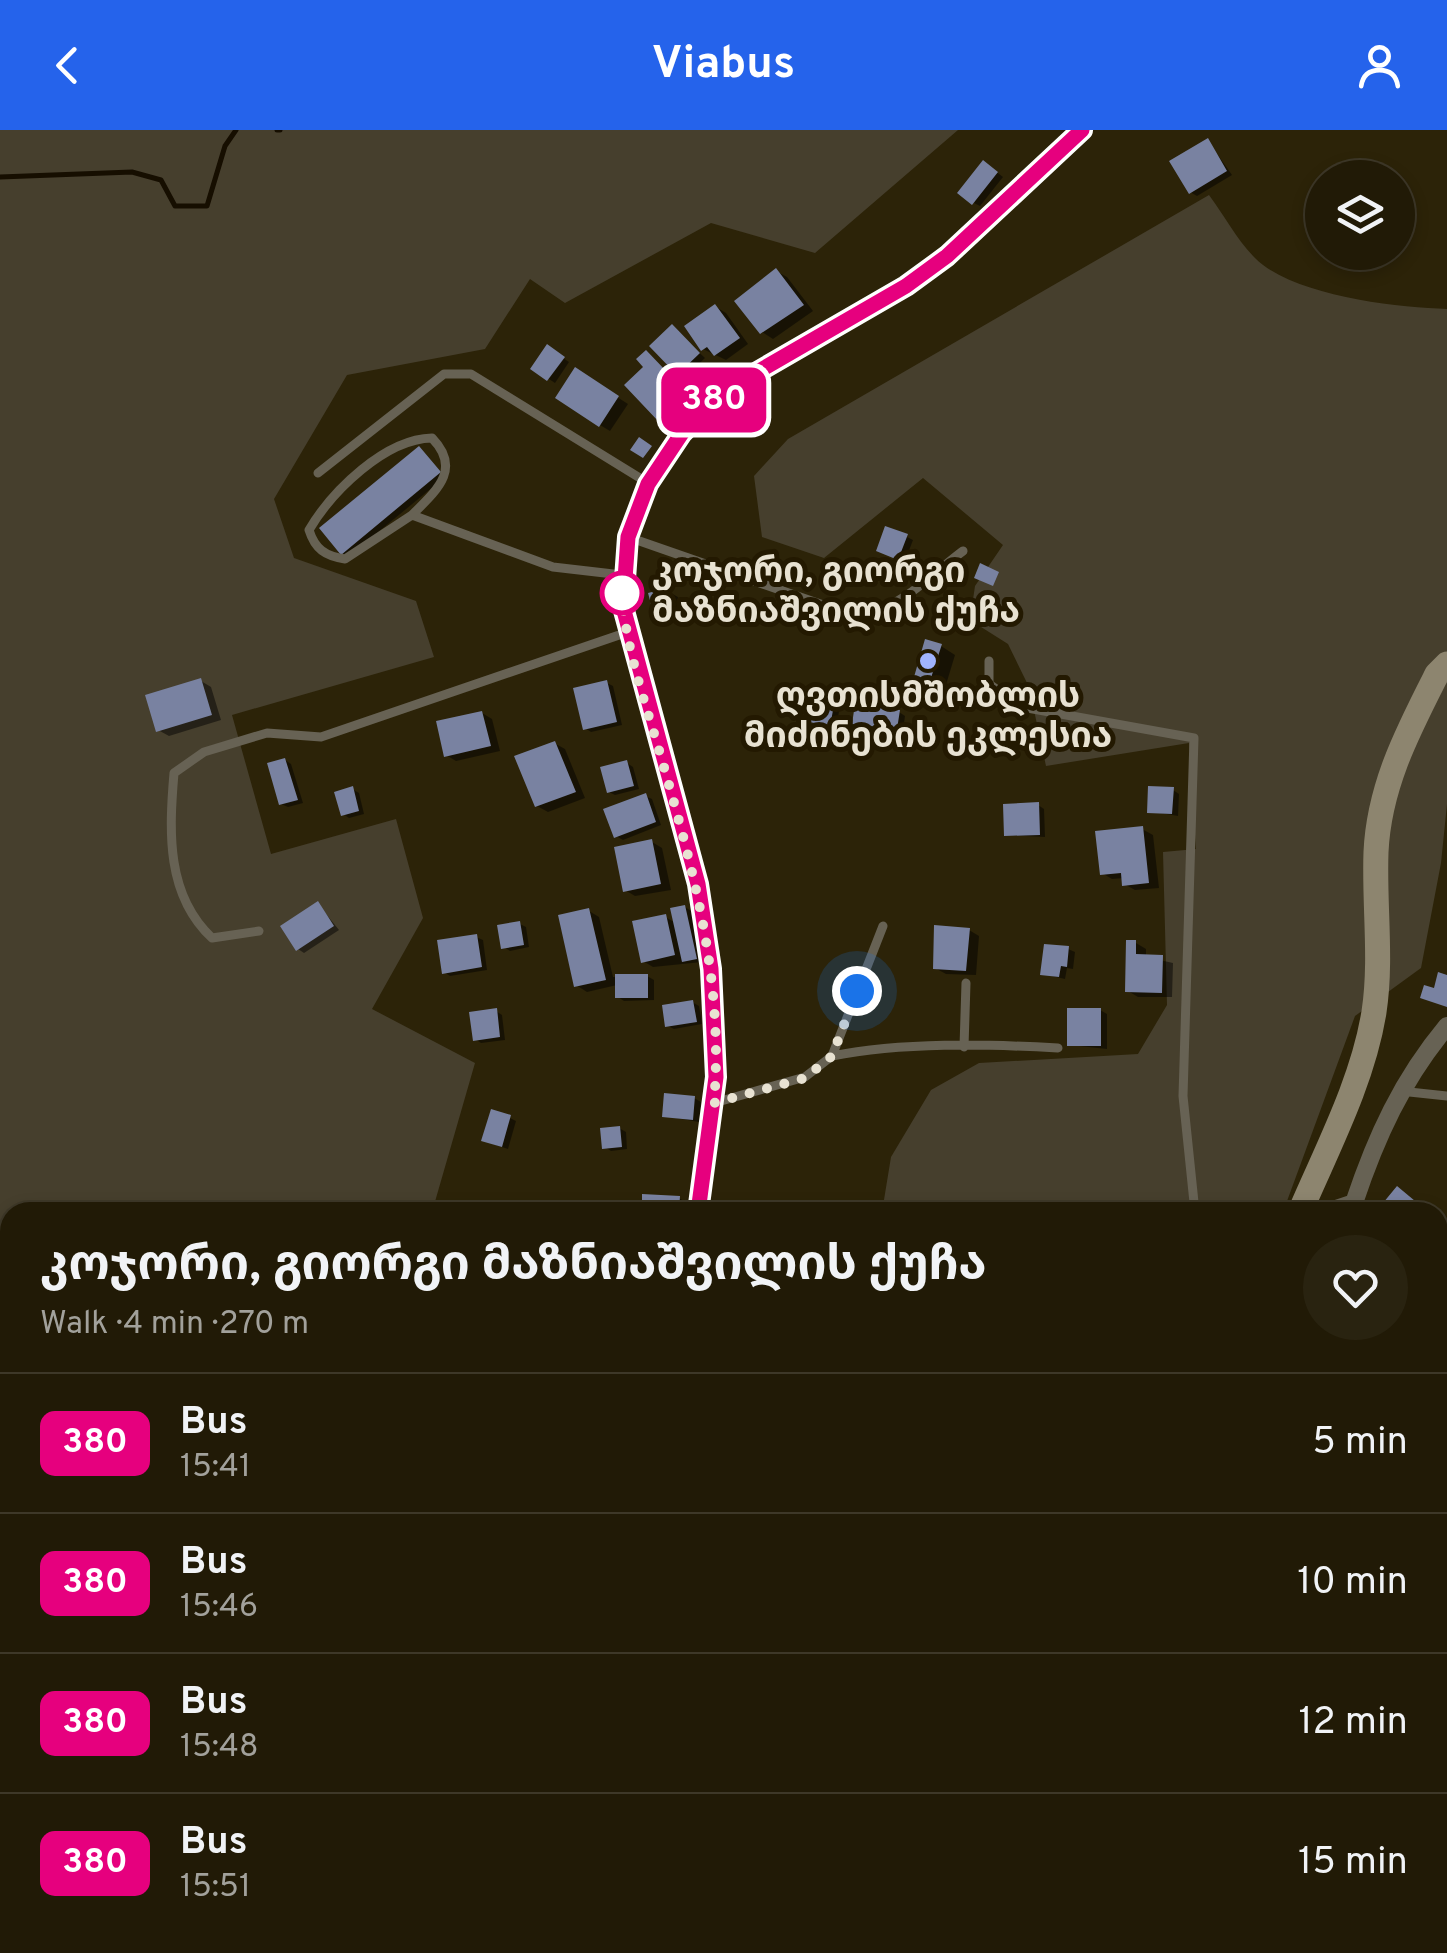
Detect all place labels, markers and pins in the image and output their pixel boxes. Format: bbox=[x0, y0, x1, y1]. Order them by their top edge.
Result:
place label: კოჯორი, გიორგი მაზნიაშვილის ქუჩა bbox=[652, 551, 1020, 635]
marker: კოჯორი, გიორგი მაზნიაშვილის ქუჩა bbox=[601, 572, 643, 614]
marker: ღვთისმშობლის მიძინების ეკლესია bbox=[917, 650, 939, 672]
place label: ღვთისმშობლის მიძინების ეკლესია bbox=[744, 676, 1112, 760]

